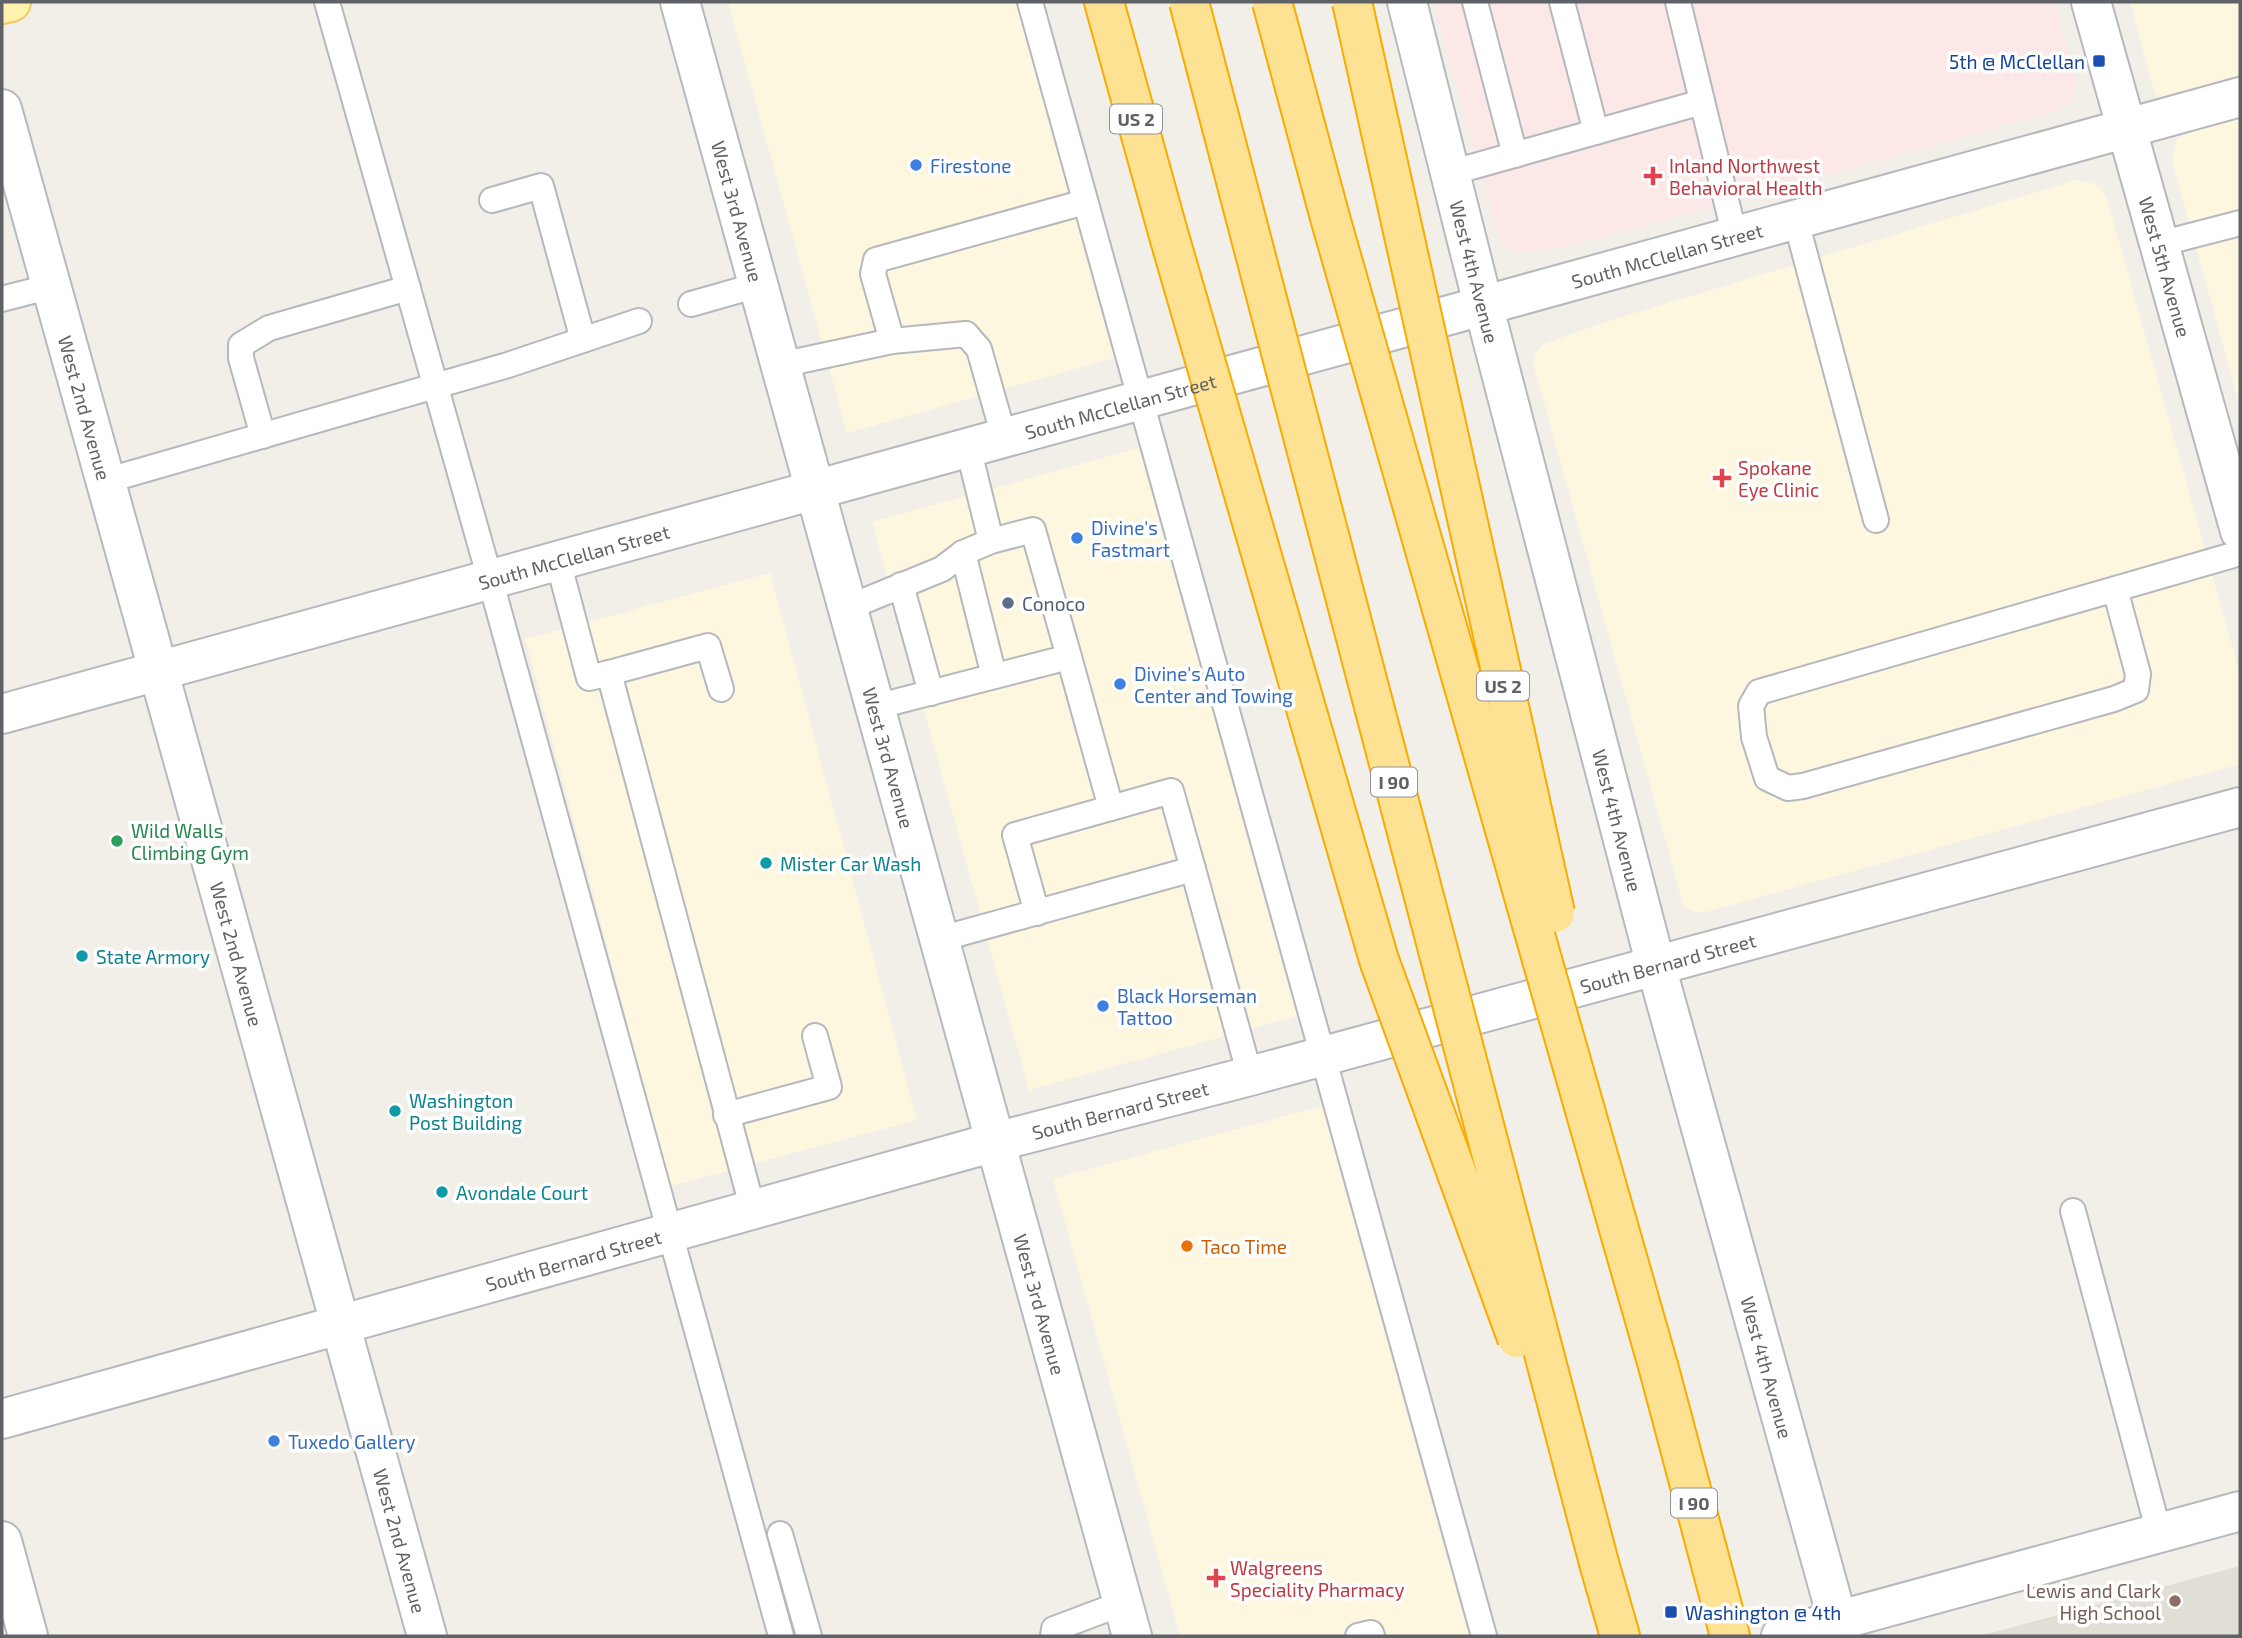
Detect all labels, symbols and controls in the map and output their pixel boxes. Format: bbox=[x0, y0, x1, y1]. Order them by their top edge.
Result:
place label: 5th @ McClellan bbox=[1949, 50, 2085, 73]
marker: 5th @ McClellan bbox=[2091, 53, 2107, 69]
road number: US 2 bbox=[1110, 104, 1162, 134]
street label: West 3rd Avenue bbox=[707, 138, 768, 284]
place label: Firestone bbox=[930, 154, 1011, 177]
place label: Inland Northwest Behavioral Health bbox=[1669, 154, 1823, 199]
marker: Firestone bbox=[908, 157, 924, 173]
marker: Inland Northwest Behavioral Health bbox=[1643, 166, 1663, 186]
street label: West 5th Avenue bbox=[2135, 194, 2196, 340]
street label: West 4th Avenue bbox=[1446, 198, 1504, 345]
street label: South McClellan Street bbox=[1569, 218, 1765, 292]
street label: West 2nd Avenue bbox=[54, 333, 116, 483]
street label: South McClellan Street bbox=[1022, 368, 1218, 443]
place label: Spokane Eye Clinic bbox=[1738, 456, 1819, 501]
marker: Spokane Eye Clinic bbox=[1712, 468, 1732, 488]
place label: Divine's Fastmart bbox=[1091, 516, 1170, 561]
street label: South McClellan Street bbox=[475, 519, 672, 594]
marker: Divine's Fastmart bbox=[1069, 530, 1085, 546]
place label: Conoco bbox=[1022, 592, 1085, 615]
marker: Conoco bbox=[1000, 595, 1016, 611]
place label: Divine's Auto Center and Towing bbox=[1134, 662, 1293, 707]
road number: US 2 bbox=[1477, 672, 1529, 700]
marker: Divine's Auto Center and Towing bbox=[1112, 676, 1128, 692]
street label: West 3rd Avenue bbox=[859, 684, 919, 831]
street label: West 4th Avenue bbox=[1588, 746, 1648, 894]
road number: I 90 bbox=[1371, 768, 1417, 796]
place label: Wild Walls Climbing Gym bbox=[131, 819, 249, 864]
marker: Wild Walls Climbing Gym bbox=[109, 833, 125, 849]
place label: Mister Car Wash bbox=[780, 852, 921, 875]
marker: Mister Car Wash bbox=[758, 855, 774, 871]
street label: West 2nd Avenue bbox=[206, 879, 268, 1029]
street label: South Bernard Street bbox=[1577, 928, 1758, 997]
place label: State Armory bbox=[96, 945, 210, 968]
marker: State Armory bbox=[74, 948, 90, 964]
place label: Black Horseman Tattoo bbox=[1117, 984, 1257, 1029]
marker: Black Horseman Tattoo bbox=[1095, 998, 1111, 1014]
street label: South Bernard Street bbox=[1029, 1076, 1211, 1144]
place label: Washington Post Building bbox=[409, 1089, 523, 1134]
marker: Washington Post Building bbox=[387, 1103, 403, 1119]
place label: Avondale Court bbox=[456, 1181, 588, 1204]
marker: Avondale Court bbox=[434, 1184, 450, 1200]
street label: South Bernard Street bbox=[483, 1224, 664, 1295]
street label: West 3rd Avenue bbox=[1010, 1231, 1071, 1377]
place label: Taco Time bbox=[1201, 1235, 1287, 1258]
marker: Taco Time bbox=[1179, 1238, 1195, 1254]
street label: West 4th Avenue bbox=[1737, 1294, 1798, 1441]
place label: Tuxedo Gallery bbox=[288, 1430, 416, 1453]
marker: Tuxedo Gallery bbox=[266, 1433, 282, 1449]
street label: West 2nd Avenue bbox=[369, 1466, 432, 1616]
road number: I 90 bbox=[1671, 1488, 1717, 1518]
place label: Walgreens Speciality Pharmacy bbox=[1230, 1556, 1405, 1601]
marker: Walgreens Speciality Pharmacy bbox=[1208, 1570, 1224, 1586]
place label: Lewis and Clark High School bbox=[2026, 1579, 2161, 1624]
marker: Lewis and Clark High School bbox=[2167, 1593, 2183, 1609]
place label: Washington @ 4th bbox=[1685, 1601, 1841, 1624]
marker: Washington @ 4th bbox=[1663, 1604, 1679, 1620]

